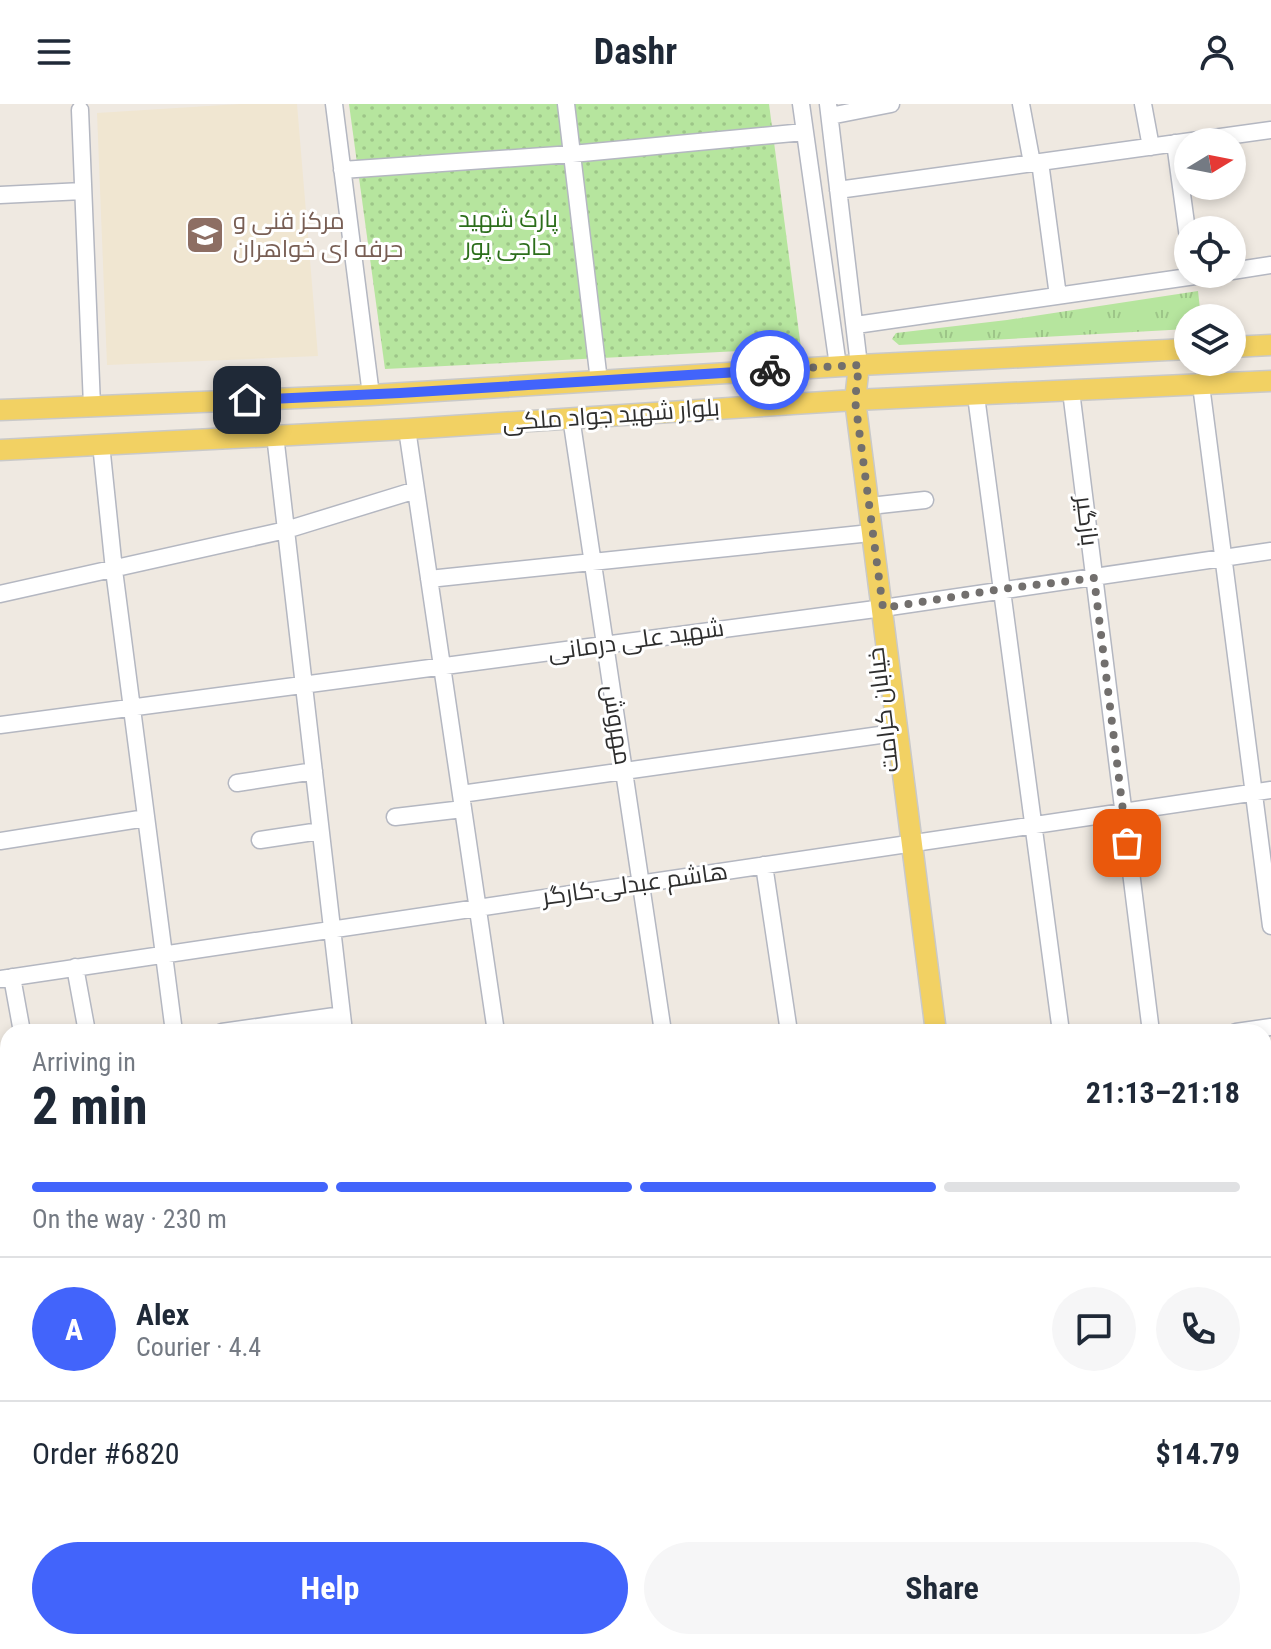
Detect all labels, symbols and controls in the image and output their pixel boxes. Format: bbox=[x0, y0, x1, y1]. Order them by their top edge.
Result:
icon: menu bbox=[32, 30, 76, 74]
icon: person bbox=[1195, 30, 1239, 74]
text: Dashr bbox=[594, 31, 677, 73]
north arrow bbox=[1174, 128, 1246, 200]
map controls bbox=[1174, 128, 1246, 376]
park label: پارک شهید حاجی پور bbox=[458, 205, 558, 263]
place label: مرکز فنی و حرفه ای خواهران bbox=[233, 207, 403, 263]
school or university icon: مرکز فنی و حرفه ای خواهران bbox=[184, 214, 226, 256]
button: locate bbox=[1174, 216, 1246, 288]
button: layers bbox=[1174, 304, 1246, 376]
courier bbox=[730, 330, 810, 410]
icon: bike bbox=[748, 348, 792, 392]
pin bbox=[213, 366, 281, 434]
icon: home bbox=[225, 378, 269, 422]
street label: بلوار شهید جواد ملکی bbox=[502, 393, 720, 437]
street label: بازگیر bbox=[1070, 492, 1104, 548]
street label: شهید علی درمانی bbox=[546, 614, 726, 666]
street label: خیابان کرامت bbox=[861, 646, 905, 774]
street label: مهروش bbox=[597, 683, 637, 767]
pin bbox=[1093, 809, 1161, 877]
icon: bag bbox=[1105, 821, 1149, 865]
street label: هاشم عبدلی-کارگر bbox=[538, 857, 730, 913]
text: Arriving in bbox=[32, 1047, 136, 1077]
text: 21:13–21:18 bbox=[1086, 1075, 1240, 1110]
text: 2 min bbox=[32, 1076, 148, 1137]
text: On the way · 230 m bbox=[32, 1204, 227, 1234]
button: chat bbox=[1052, 1287, 1136, 1371]
button: phone bbox=[1156, 1287, 1240, 1371]
text: Alex bbox=[136, 1297, 189, 1332]
text: A bbox=[65, 1312, 83, 1347]
text: Courier · 4.4 bbox=[136, 1332, 261, 1362]
text: Order #6820 bbox=[32, 1436, 180, 1471]
text: $14.79 bbox=[1155, 1436, 1240, 1471]
button: Help bbox=[32, 1542, 628, 1634]
button: Share bbox=[644, 1542, 1240, 1634]

